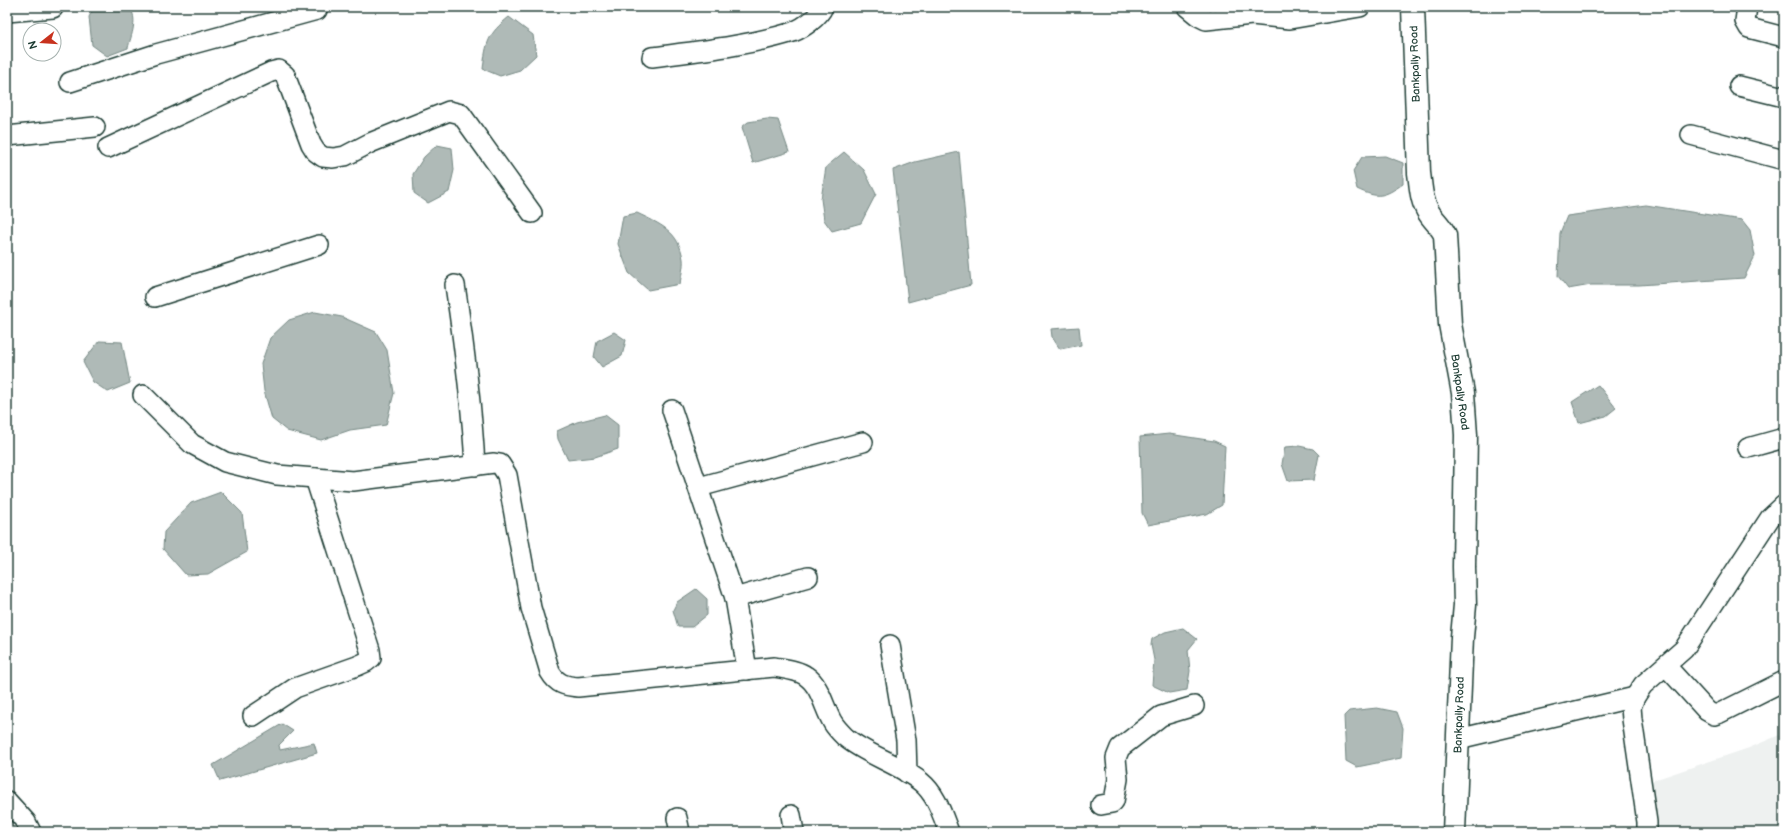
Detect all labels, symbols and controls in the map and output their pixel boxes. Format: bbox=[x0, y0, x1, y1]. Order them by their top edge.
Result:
north arrow bbox=[22, 22, 62, 62]
street label: Bankpally Road bbox=[1407, 25, 1423, 103]
text: N bbox=[25, 39, 40, 51]
street label: Bankpally Road bbox=[1448, 353, 1472, 431]
street label: Bankpally Road bbox=[1451, 676, 1467, 754]

